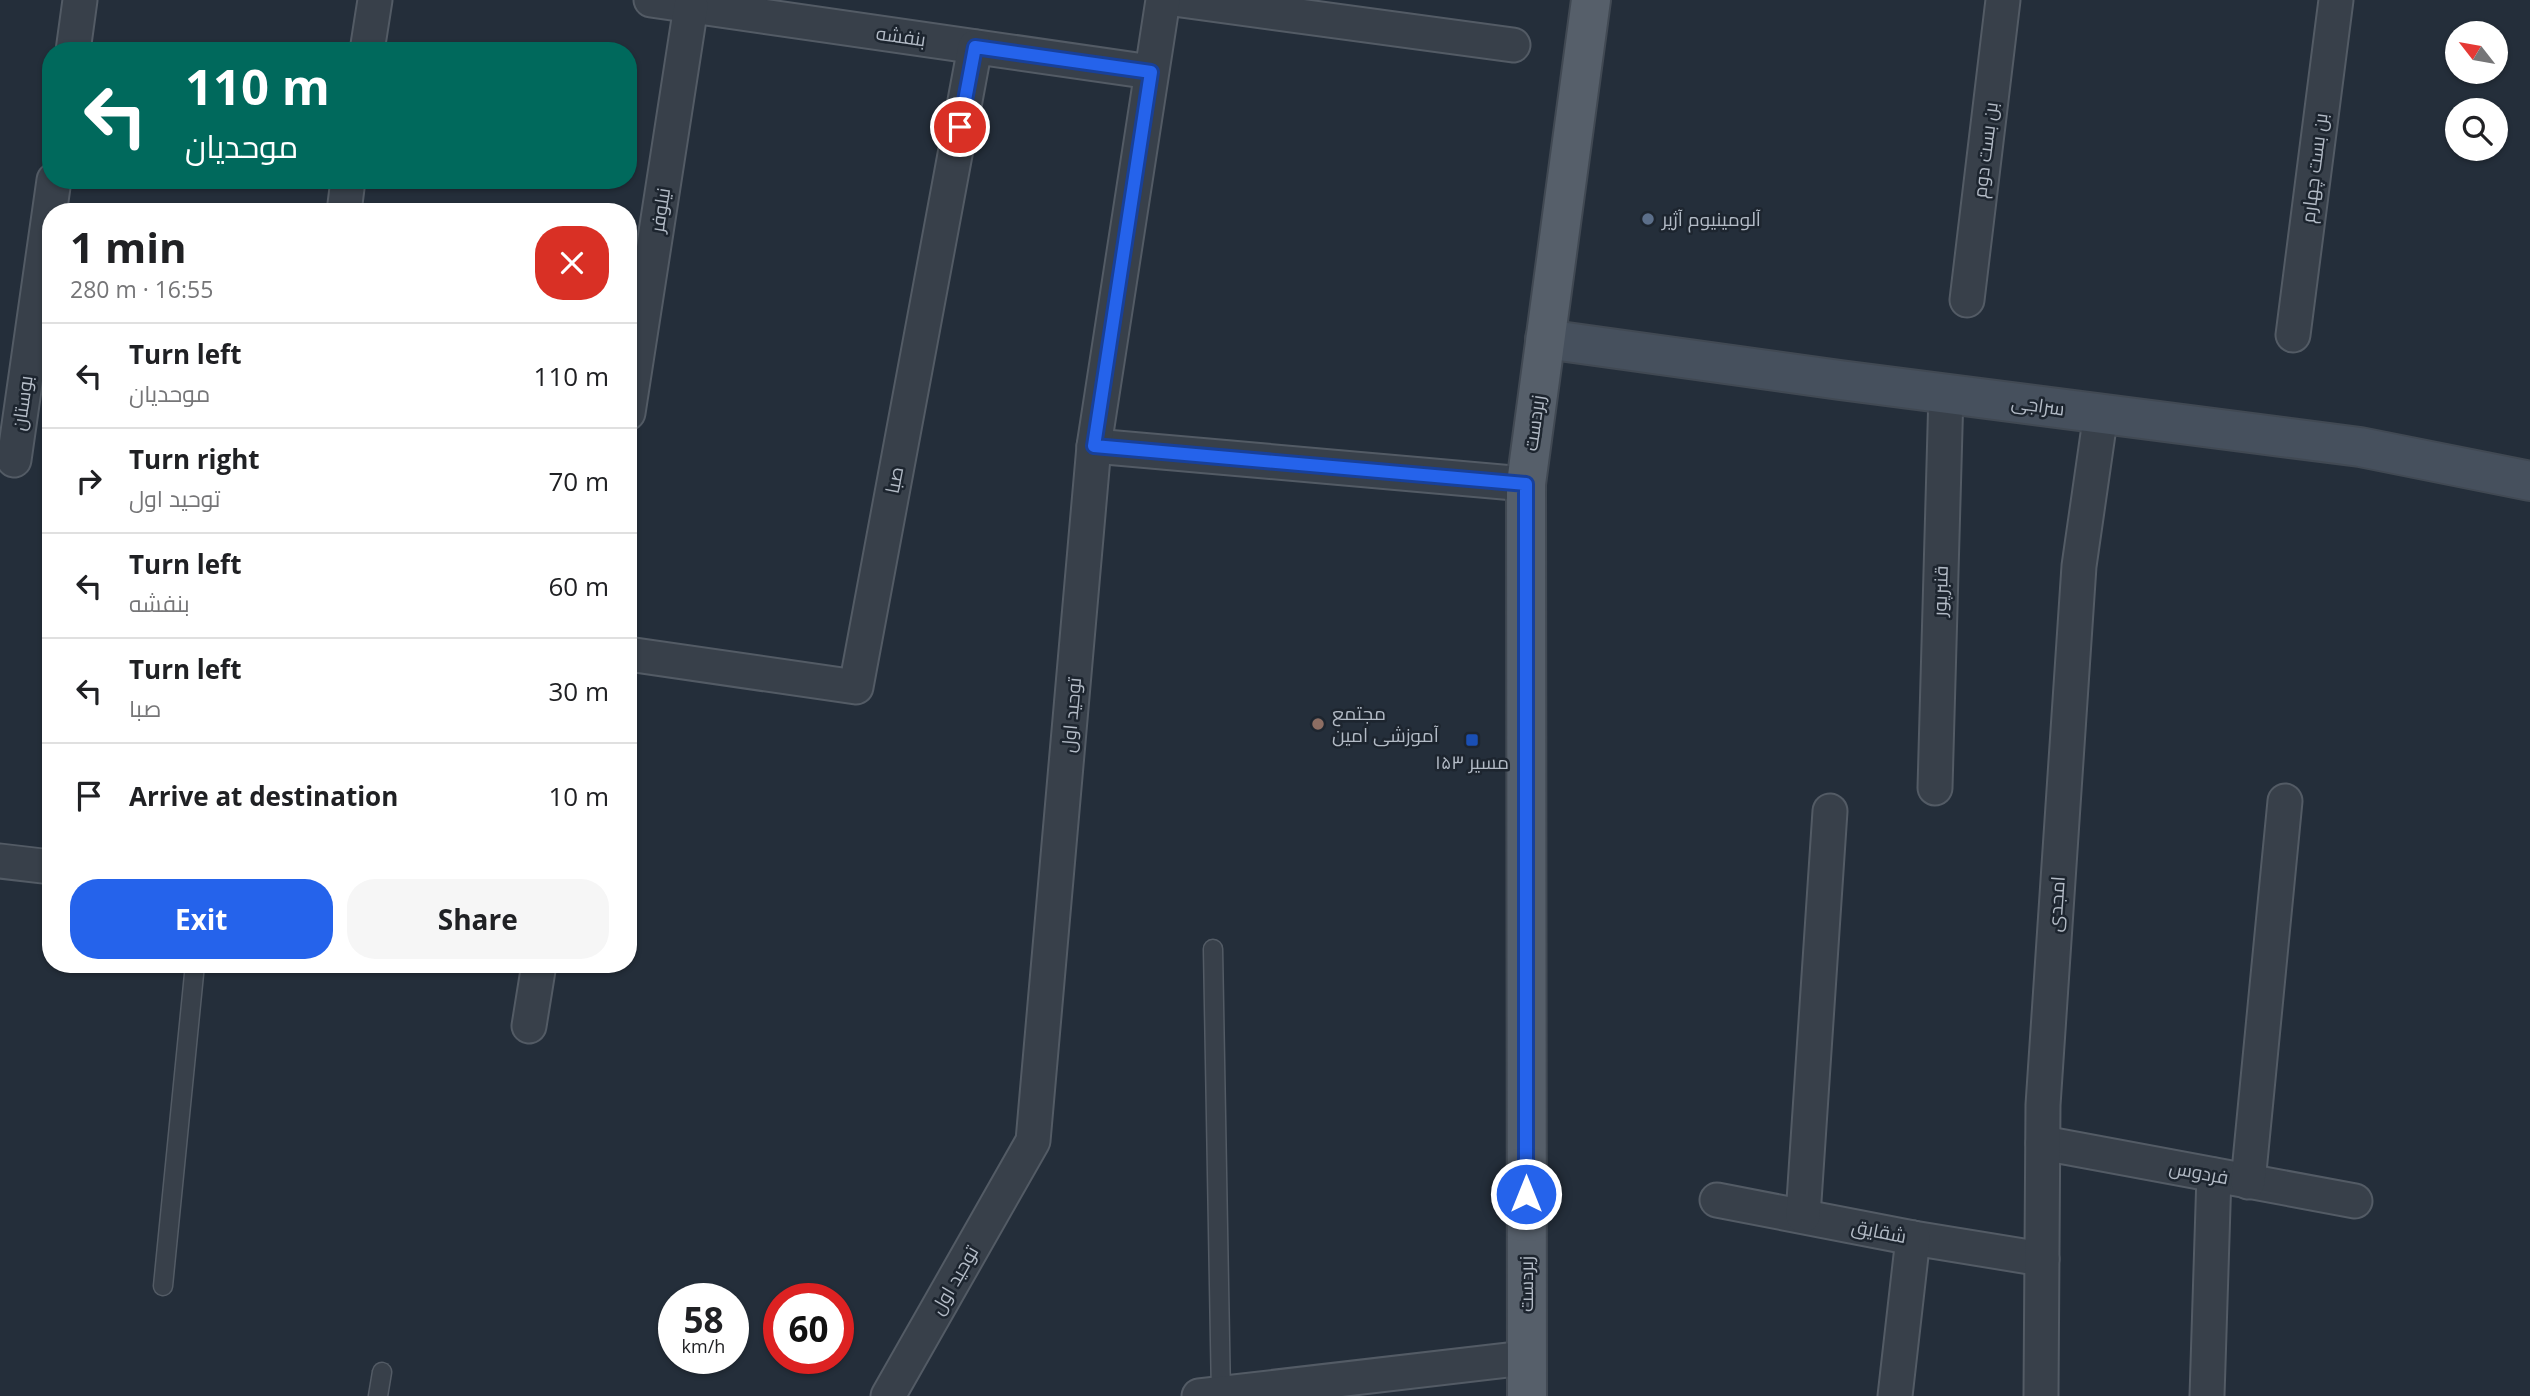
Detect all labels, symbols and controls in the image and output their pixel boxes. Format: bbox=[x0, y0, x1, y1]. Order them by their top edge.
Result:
street label: بنفشه bbox=[874, 20, 928, 52]
north arrow bbox=[2445, 21, 2508, 84]
map controls bbox=[2445, 21, 2508, 161]
text: 110 m bbox=[185, 53, 330, 119]
icon: left bbox=[70, 70, 161, 161]
pin bbox=[930, 97, 990, 157]
button: search bbox=[2445, 98, 2508, 161]
street label: بن بست دوم bbox=[1966, 100, 2005, 200]
icon: arrive bbox=[941, 108, 979, 146]
street label: بن بست چهارم bbox=[2294, 111, 2335, 225]
text: موحدیان bbox=[185, 124, 298, 167]
street label: نیلوفر bbox=[644, 186, 676, 235]
place label: آلومینیوم آژیر bbox=[1661, 206, 1761, 233]
marker: آلومینیوم آژیر bbox=[1640, 211, 1656, 227]
text: 1 min bbox=[70, 218, 187, 275]
button: close bbox=[535, 226, 609, 300]
text: 280 m · 16:55 bbox=[70, 273, 213, 305]
text: Turn left bbox=[129, 336, 241, 372]
icon: left bbox=[70, 357, 108, 395]
text: 110 m bbox=[534, 358, 609, 394]
street label: بوستان bbox=[5, 374, 39, 432]
text: موحدیان bbox=[129, 377, 210, 409]
street label: سراجی bbox=[2010, 388, 2066, 422]
street label: زبردست bbox=[1517, 393, 1551, 453]
text: Turn right bbox=[129, 441, 260, 477]
icon: right bbox=[70, 462, 108, 500]
text: 70 m bbox=[548, 463, 609, 499]
street label: صبا bbox=[879, 464, 909, 496]
text: توحید اول bbox=[129, 482, 220, 514]
text: Turn left bbox=[129, 546, 241, 582]
street label: قنبرپور bbox=[1926, 565, 1954, 618]
icon: left bbox=[70, 567, 108, 605]
text: 60 m bbox=[548, 568, 609, 604]
text: بنفشه bbox=[129, 587, 190, 619]
text: Turn left bbox=[129, 651, 241, 687]
icon: left bbox=[70, 672, 108, 710]
text: 30 m bbox=[548, 673, 609, 709]
street label: توحید اول bbox=[1055, 676, 1087, 754]
text: صبا bbox=[129, 692, 161, 724]
place label: مجتمع آموزشی امین bbox=[1332, 700, 1439, 748]
marker: مجتمع آموزشی امین bbox=[1310, 716, 1326, 732]
marker: مسیر ۱۵۳ bbox=[1464, 732, 1480, 748]
place label: مسیر ۱۵۳ bbox=[1435, 749, 1509, 775]
icon: arrive bbox=[70, 777, 108, 815]
text: Arrive at destination bbox=[129, 778, 398, 814]
text: 10 m bbox=[548, 778, 609, 814]
street label: امجدی bbox=[2041, 875, 2071, 933]
button: Exit bbox=[70, 879, 333, 959]
button: Share bbox=[347, 879, 609, 959]
street label: فردوس bbox=[2167, 1154, 2231, 1190]
position arrow bbox=[1489, 1157, 1563, 1231]
street label: شقایق bbox=[1849, 1213, 1909, 1249]
street label: توحید اول bbox=[924, 1241, 984, 1319]
street label: زبردست bbox=[1513, 1256, 1539, 1312]
speed limit sign: 60 bbox=[763, 1283, 854, 1374]
text: 58 bbox=[683, 1296, 724, 1343]
text: km/h bbox=[682, 1334, 725, 1358]

